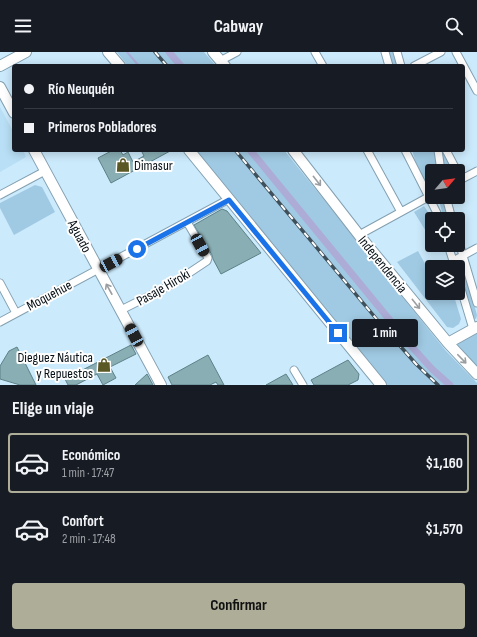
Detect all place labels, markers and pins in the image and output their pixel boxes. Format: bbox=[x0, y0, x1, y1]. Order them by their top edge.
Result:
shop icon: Dimasur bbox=[115, 157, 131, 173]
place label: Dimasur bbox=[134, 157, 173, 174]
place label: Dieguez Náutica y Repuestos bbox=[17, 349, 93, 382]
shop icon: Dieguez Náutica y Repuestos bbox=[96, 357, 112, 373]

